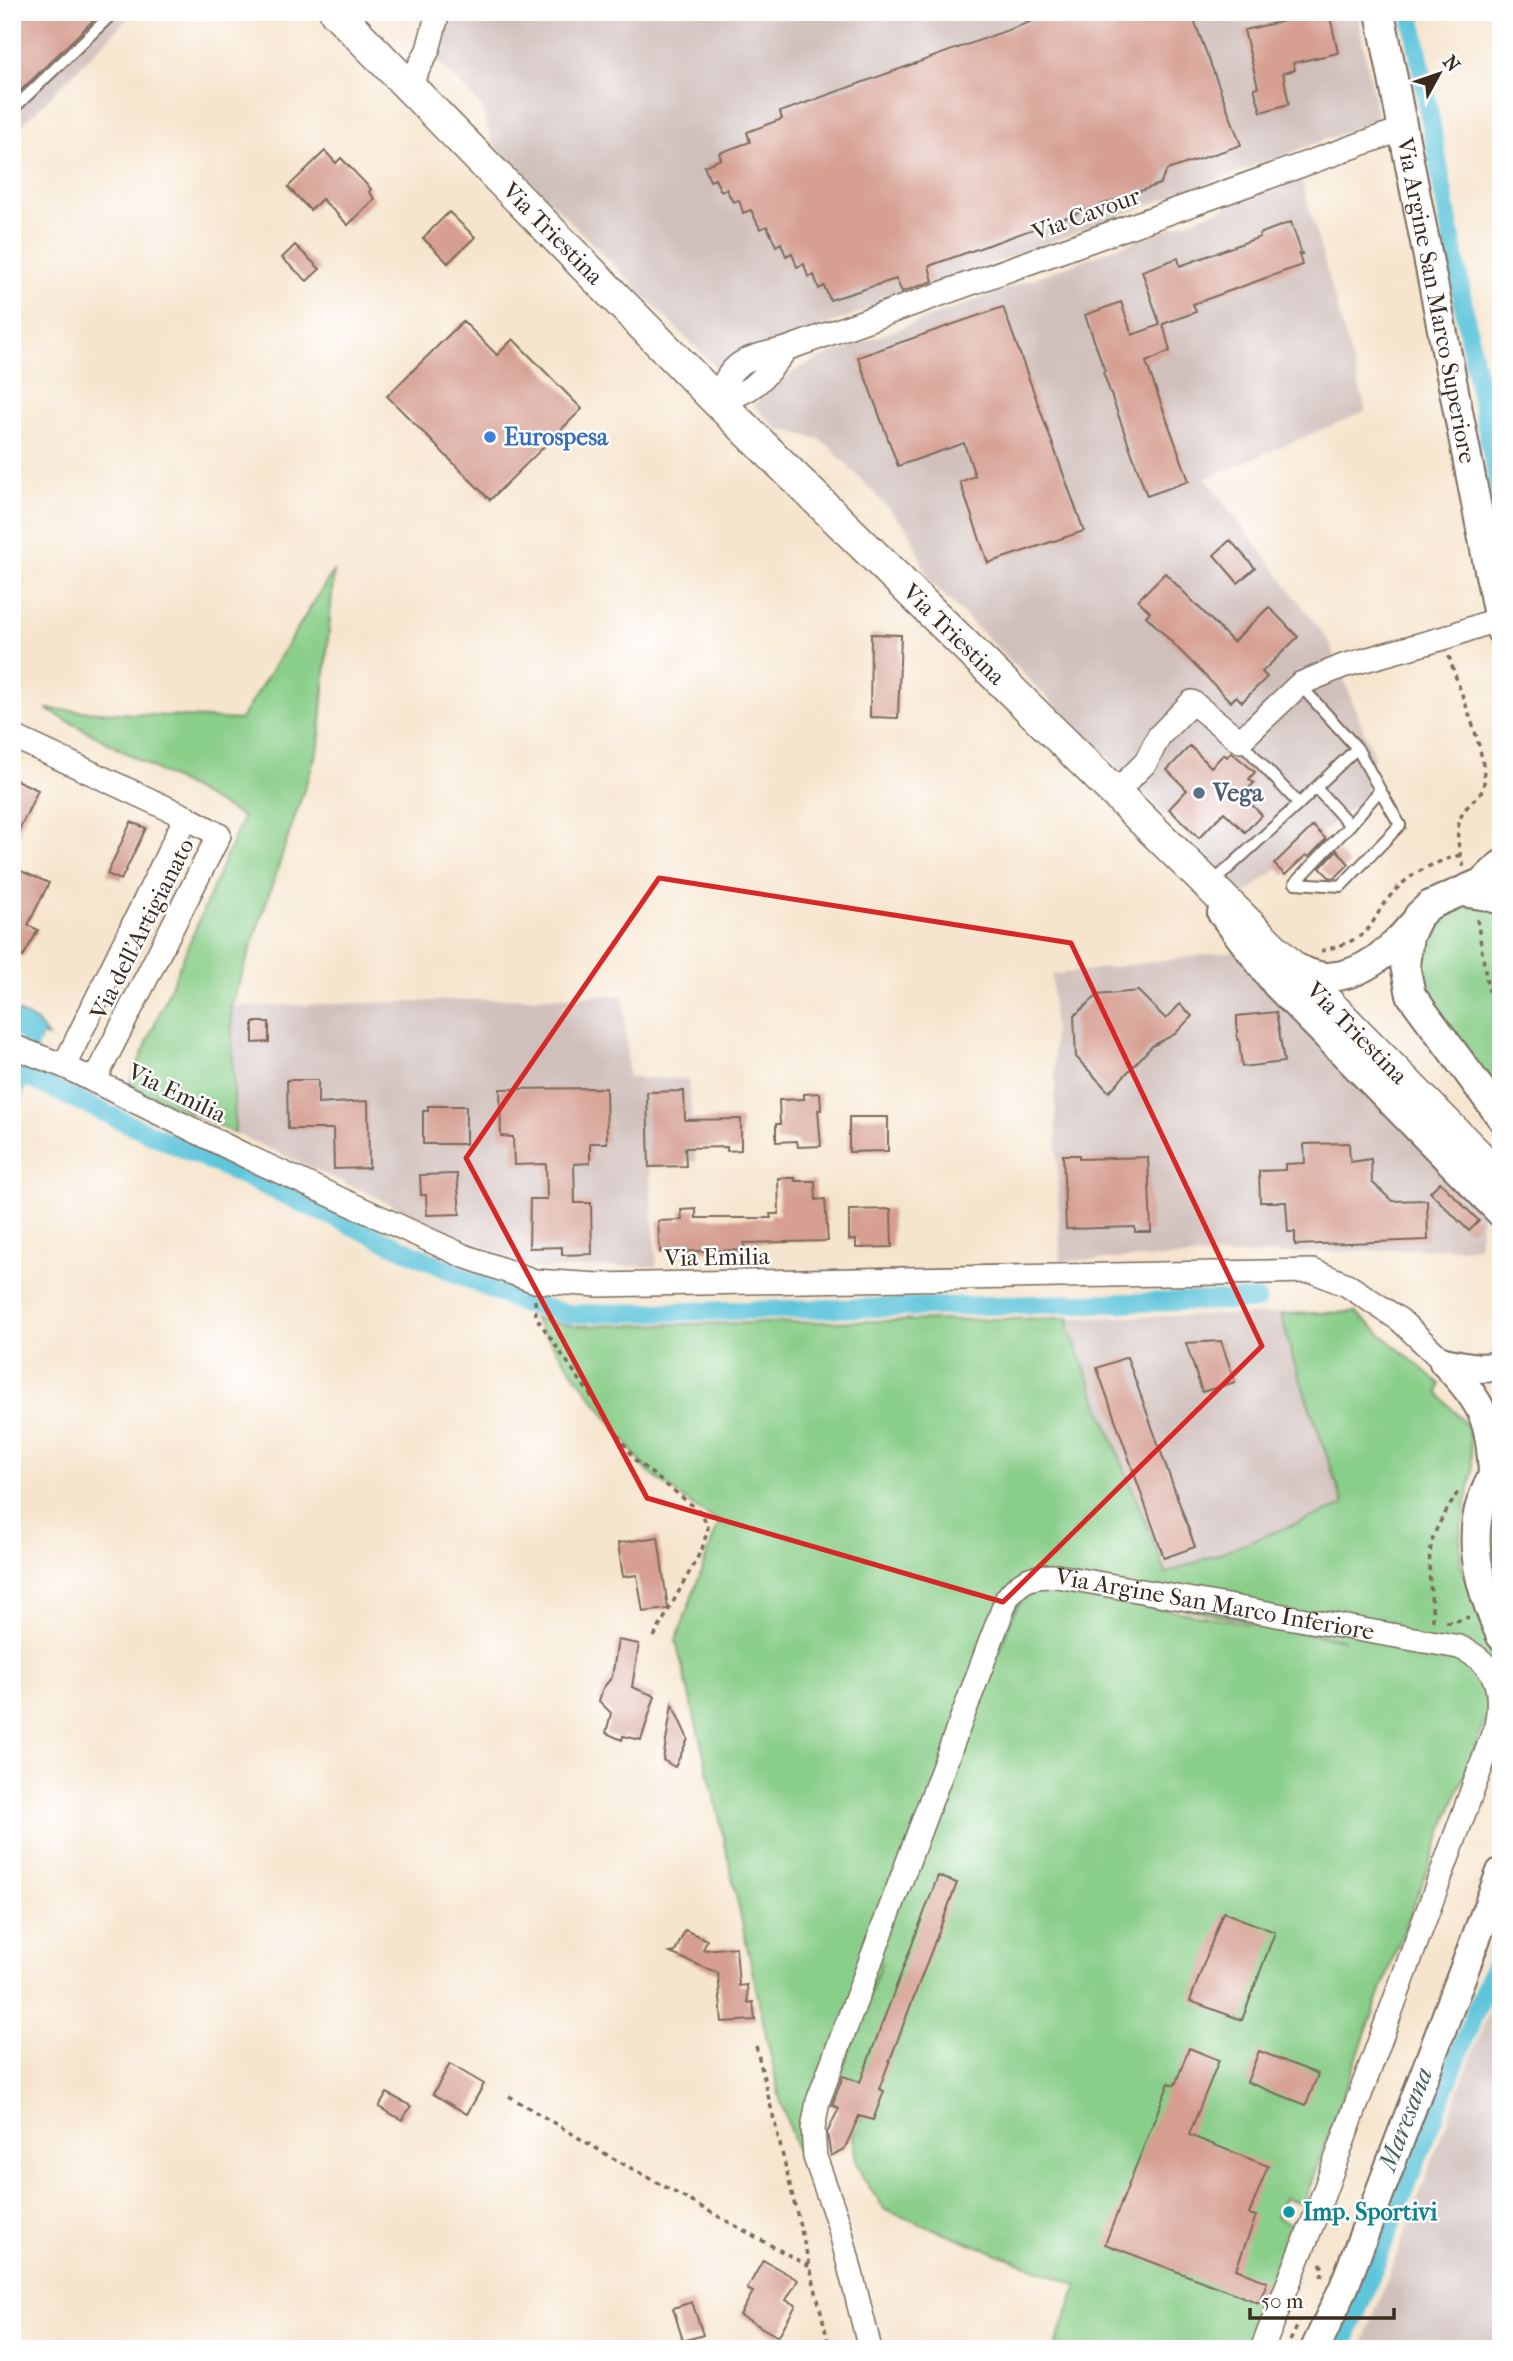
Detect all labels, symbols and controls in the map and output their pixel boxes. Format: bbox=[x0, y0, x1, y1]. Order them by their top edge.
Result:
north arrow bbox=[1404, 38, 1474, 108]
text: N bbox=[1438, 51, 1465, 77]
street label: Via Argine San Marco Superiore bbox=[1391, 134, 1482, 466]
street label: Via Triestina bbox=[496, 176, 610, 291]
street label: Via Cavour bbox=[1027, 181, 1145, 247]
place label: Eurospesa bbox=[504, 423, 609, 451]
marker: Eurospesa bbox=[482, 429, 498, 445]
street label: Via Triestina bbox=[896, 577, 1011, 691]
place label: Vega bbox=[1212, 779, 1264, 807]
marker: Vega bbox=[1191, 785, 1207, 801]
street label: Via dell'Artigianato bbox=[84, 834, 200, 1025]
street label: Via Triestina bbox=[1300, 975, 1414, 1090]
street label: Via Emilia bbox=[123, 1057, 231, 1129]
street label: Via Emilia bbox=[663, 1242, 771, 1272]
street label: Via Argine San Marco Inferiore bbox=[1053, 1562, 1377, 1646]
water label: Maresana bbox=[1371, 2063, 1439, 2177]
place label: Imp. Sportivi bbox=[1303, 2198, 1438, 2226]
marker: Imp. Sportivi bbox=[1281, 2204, 1297, 2220]
scale bar bbox=[1250, 2277, 1394, 2321]
text: 50 m bbox=[1261, 2289, 1304, 2313]

